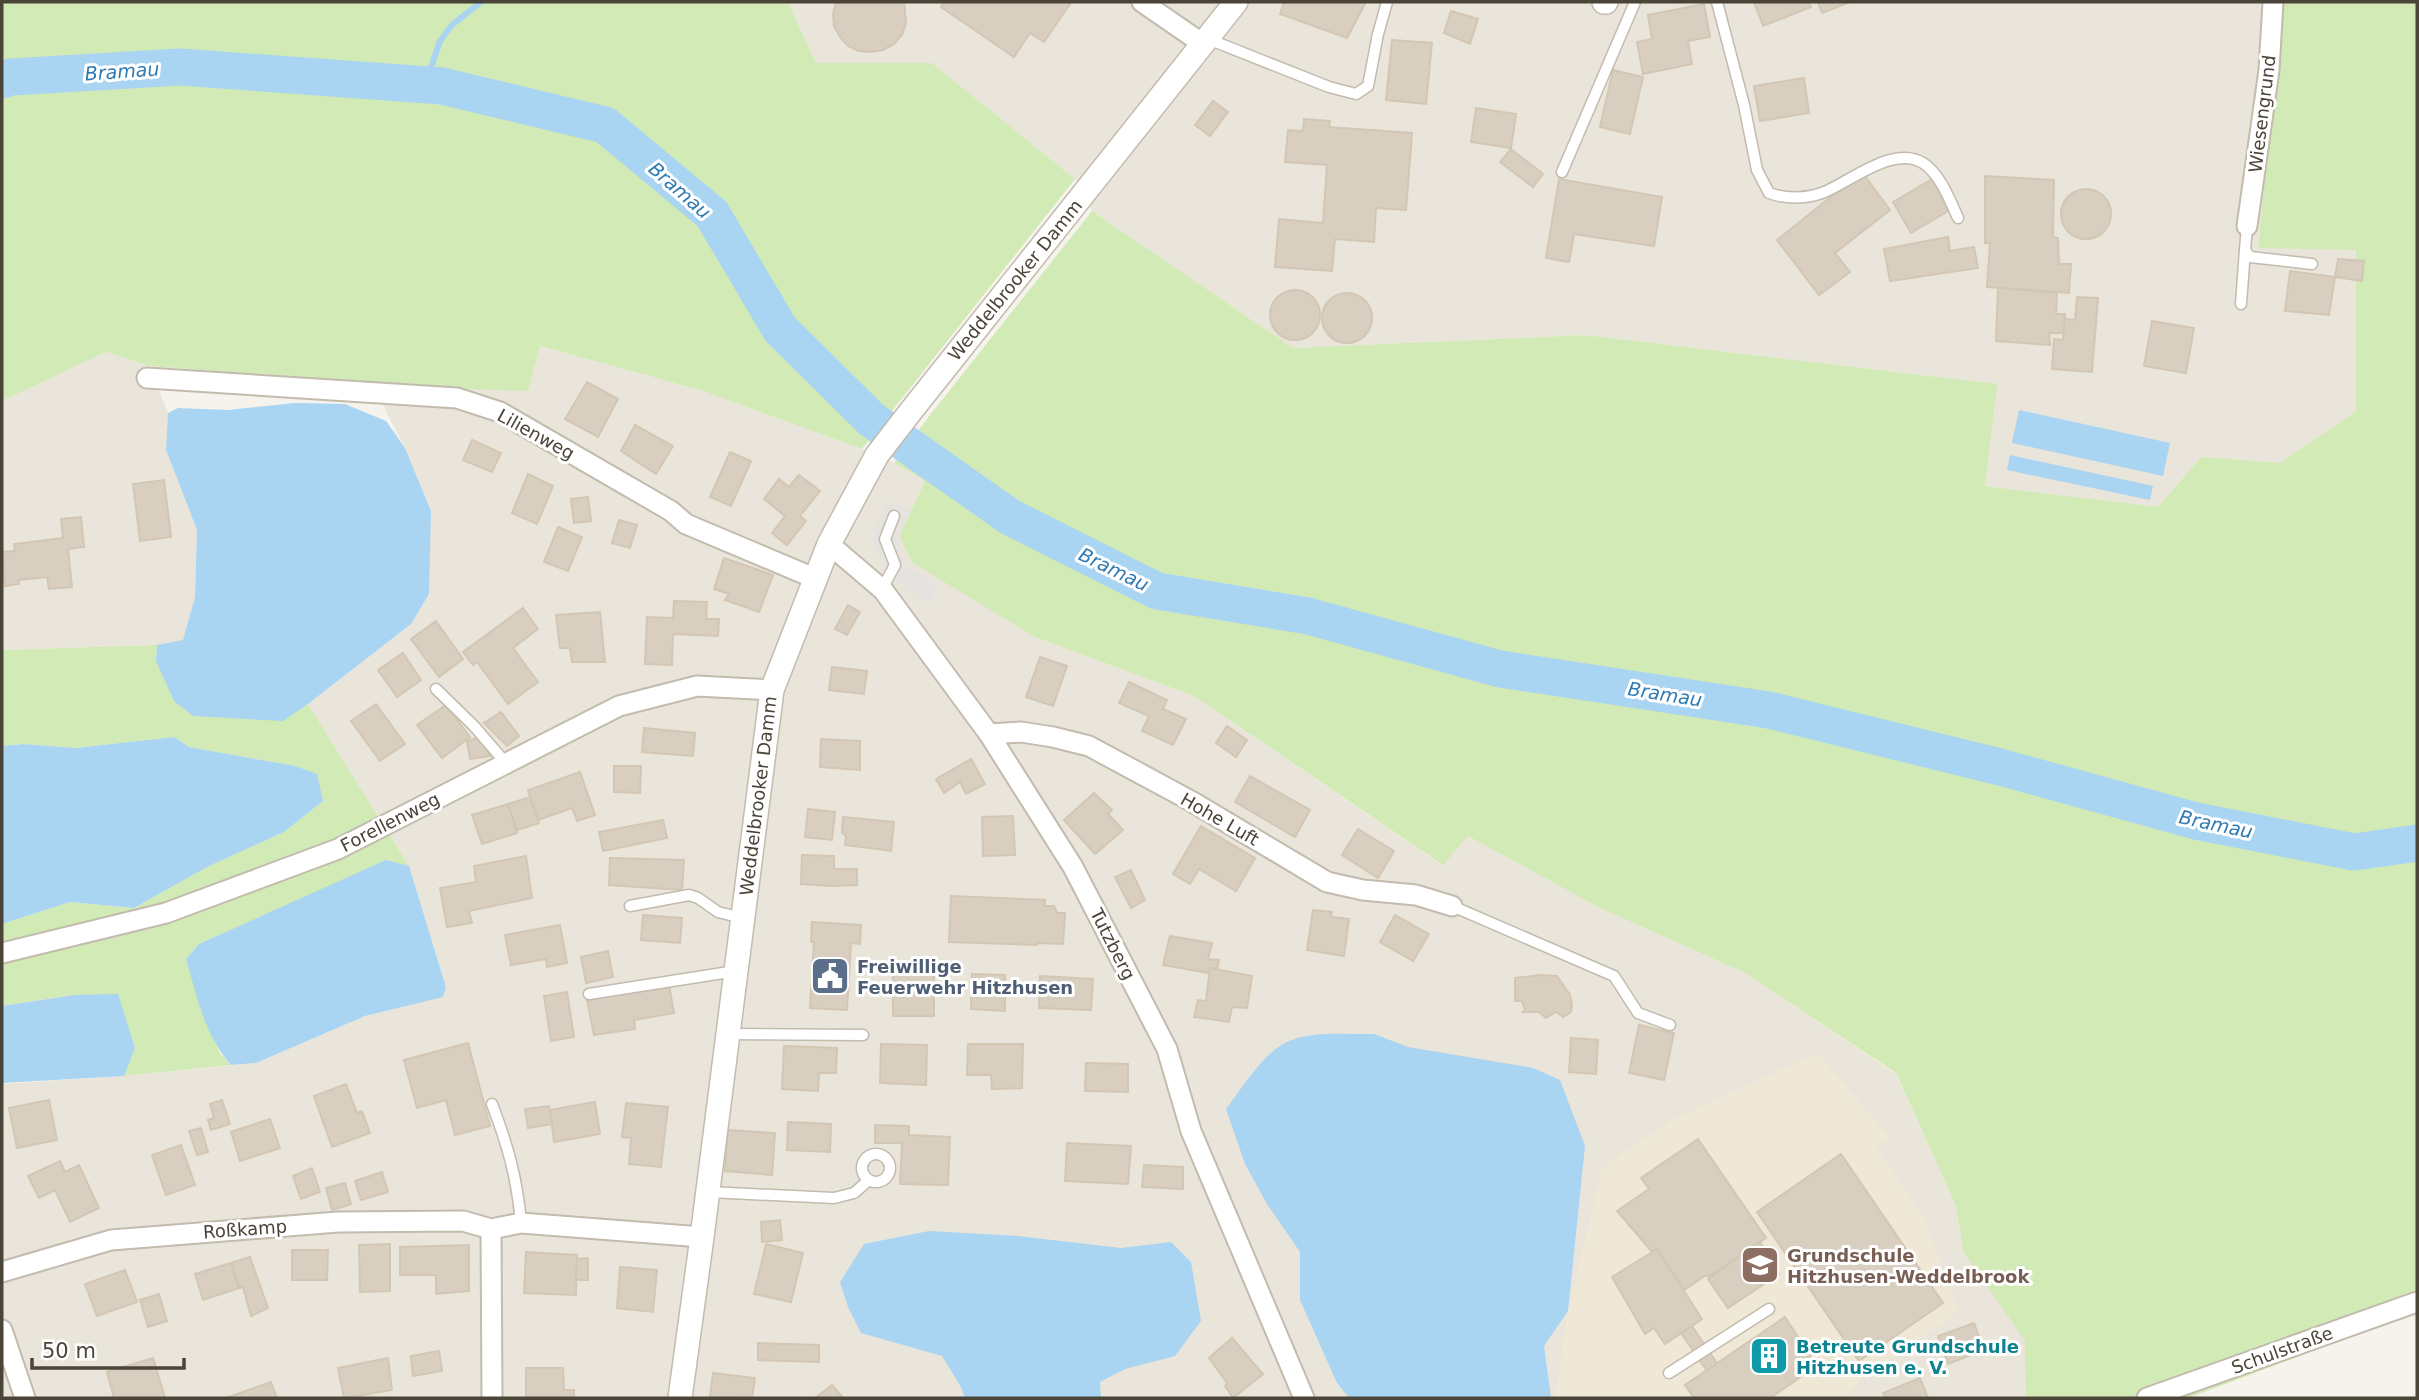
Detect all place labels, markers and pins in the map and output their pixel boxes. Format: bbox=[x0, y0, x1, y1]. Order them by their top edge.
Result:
public building icon: Freiwillige Feuerwehr Hitzhusen bbox=[809, 955, 851, 997]
place label: Freiwillige Feuerwehr Hitzhusen bbox=[857, 956, 1073, 998]
school or university icon: Grundschule Hitzhusen-Weddelbrook bbox=[1739, 1244, 1781, 1286]
place label: Grundschule Hitzhusen-Weddelbrook bbox=[1787, 1245, 2030, 1287]
building icon: Betreute Grundschule Hitzhusen e. V. bbox=[1748, 1335, 1790, 1377]
place label: Betreute Grundschule Hitzhusen e. V. bbox=[1796, 1336, 2019, 1378]

